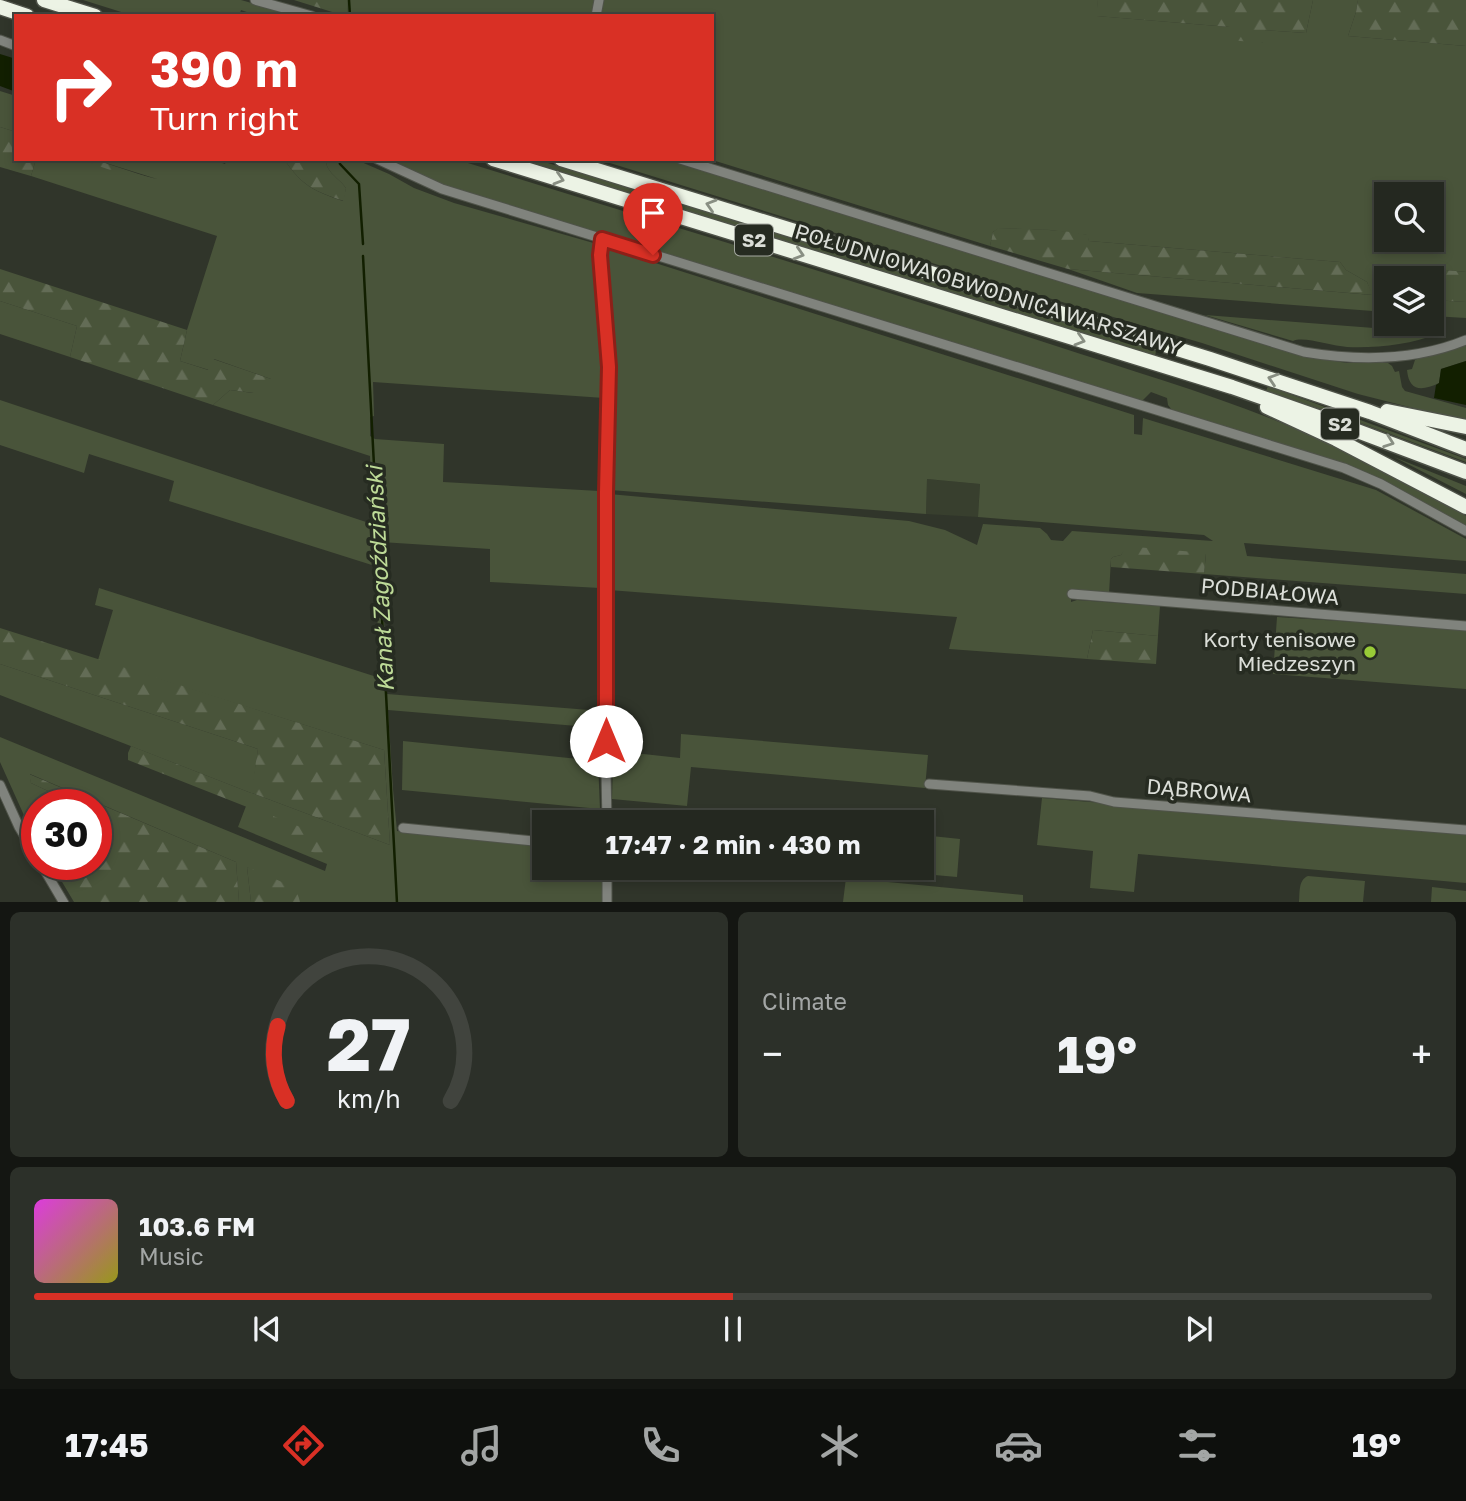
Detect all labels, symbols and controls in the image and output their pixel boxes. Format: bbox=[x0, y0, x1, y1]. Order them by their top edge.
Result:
text: 390 m bbox=[150, 39, 298, 98]
icon: right bbox=[35, 42, 126, 133]
text: Turn right bbox=[150, 99, 299, 137]
one-way arrow bbox=[552, 171, 564, 186]
map controls bbox=[1374, 182, 1444, 336]
button: search bbox=[1374, 182, 1444, 252]
pin bbox=[623, 183, 683, 255]
icon: arrive bbox=[634, 194, 672, 232]
one-way arrow bbox=[705, 199, 717, 214]
street label: POŁUDNIOWA OBWODNICA WARSZAWY bbox=[792, 218, 1185, 360]
road number: S2 bbox=[735, 224, 773, 256]
one-way arrow bbox=[793, 245, 805, 260]
button: layers bbox=[1374, 266, 1444, 336]
one-way arrow bbox=[1074, 332, 1086, 347]
one-way arrow bbox=[1267, 373, 1280, 387]
road number: S2 bbox=[1321, 408, 1359, 440]
one-way arrow bbox=[1383, 434, 1395, 448]
water label: Kanał Zagoździański bbox=[359, 462, 399, 693]
street label: PODBIAŁOWA bbox=[1200, 572, 1340, 610]
place label: Korty tenisowe Miedzeszyn bbox=[1203, 626, 1356, 676]
marker: Korty tenisowe Miedzeszyn bbox=[1362, 644, 1378, 660]
position arrow bbox=[569, 704, 643, 778]
street label: DĄBROWA bbox=[1146, 772, 1253, 808]
speed limit sign: 30 bbox=[21, 789, 112, 880]
text: 17:47 · 2 min · 430 m bbox=[605, 829, 861, 860]
text: Climate bbox=[762, 987, 847, 1015]
text: 27 bbox=[327, 1000, 411, 1087]
text: 19° bbox=[1057, 1022, 1137, 1084]
text: − bbox=[762, 1031, 783, 1076]
text: + bbox=[1411, 1031, 1432, 1076]
text: km/h bbox=[337, 1082, 401, 1113]
text: 103.6 FM bbox=[139, 1211, 255, 1242]
text: Music bbox=[139, 1242, 204, 1270]
icon: previous bbox=[248, 1310, 286, 1348]
icon: pause bbox=[714, 1310, 752, 1348]
icon: next bbox=[1180, 1310, 1218, 1348]
icon: directions bbox=[279, 1421, 328, 1470]
icon: music bbox=[457, 1421, 506, 1470]
icon: phone bbox=[636, 1421, 685, 1470]
icon: climate bbox=[815, 1421, 864, 1470]
icon: car bbox=[994, 1421, 1043, 1470]
icon: filters bbox=[1173, 1421, 1222, 1470]
text: 17:45 bbox=[65, 1426, 149, 1464]
text: 19° bbox=[1352, 1426, 1401, 1464]

